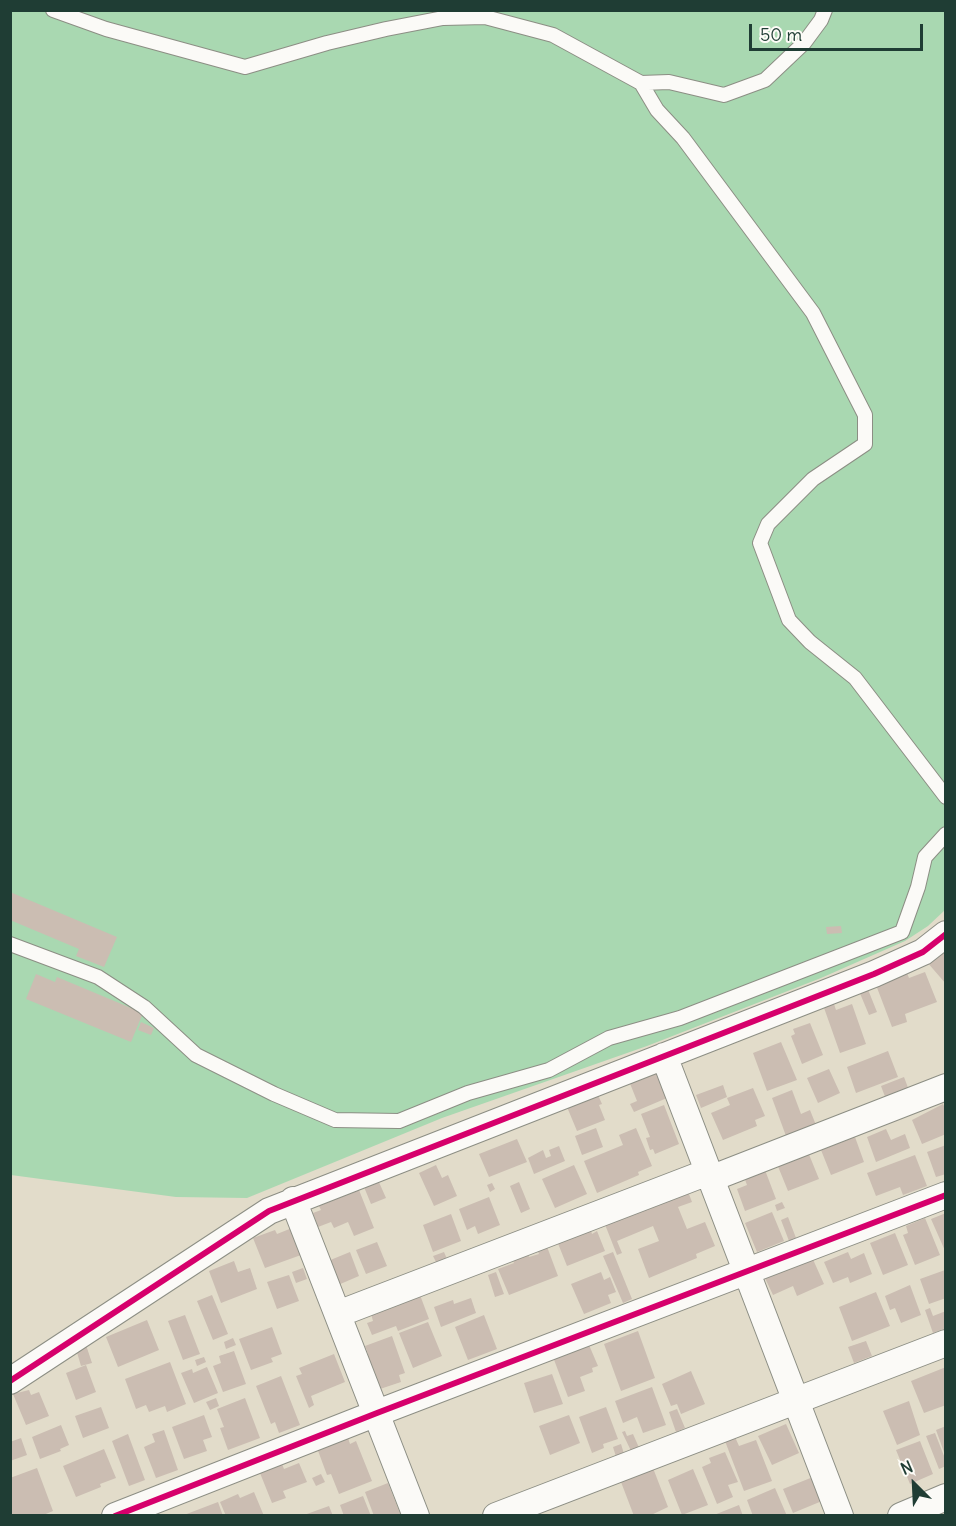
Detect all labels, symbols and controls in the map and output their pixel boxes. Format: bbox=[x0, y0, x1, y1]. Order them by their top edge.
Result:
scale bar bbox=[752, 12, 926, 50]
text: 50 m bbox=[760, 23, 802, 46]
north arrow bbox=[884, 1454, 944, 1514]
text: N bbox=[898, 1456, 916, 1479]

